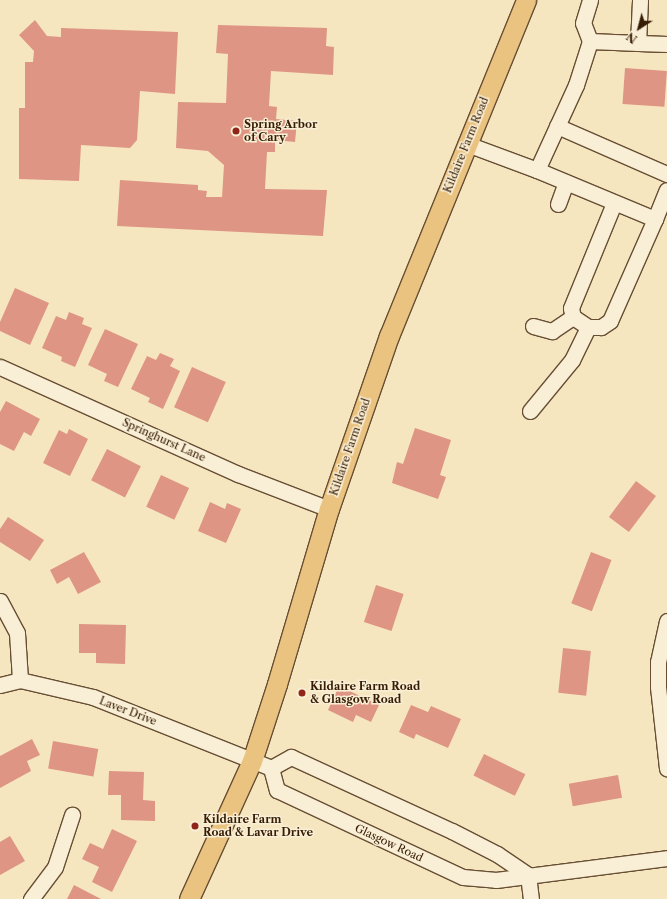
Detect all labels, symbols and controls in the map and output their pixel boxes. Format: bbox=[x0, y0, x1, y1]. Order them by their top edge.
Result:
north arrow bbox=[619, 8, 659, 48]
text: N bbox=[624, 29, 640, 46]
street label: Kildaire Farm Road bbox=[441, 95, 491, 195]
place label: Spring Arbor of Cary bbox=[244, 118, 318, 144]
marker: Spring Arbor of Cary bbox=[231, 126, 241, 136]
street label: Kildaire Farm Road bbox=[327, 397, 373, 497]
street label: Springhurst Lane bbox=[120, 416, 208, 464]
place label: Kildaire Farm Road & Glasgow Road bbox=[310, 680, 420, 706]
marker: Kildaire Farm Road & Glasgow Road bbox=[297, 688, 307, 698]
street label: Laver Drive bbox=[97, 694, 159, 728]
place label: Kildaire Farm Road & Lavar Drive bbox=[203, 813, 313, 839]
marker: Kildaire Farm Road & Lavar Drive bbox=[190, 821, 200, 831]
street label: Glasgow Road bbox=[353, 821, 425, 865]

